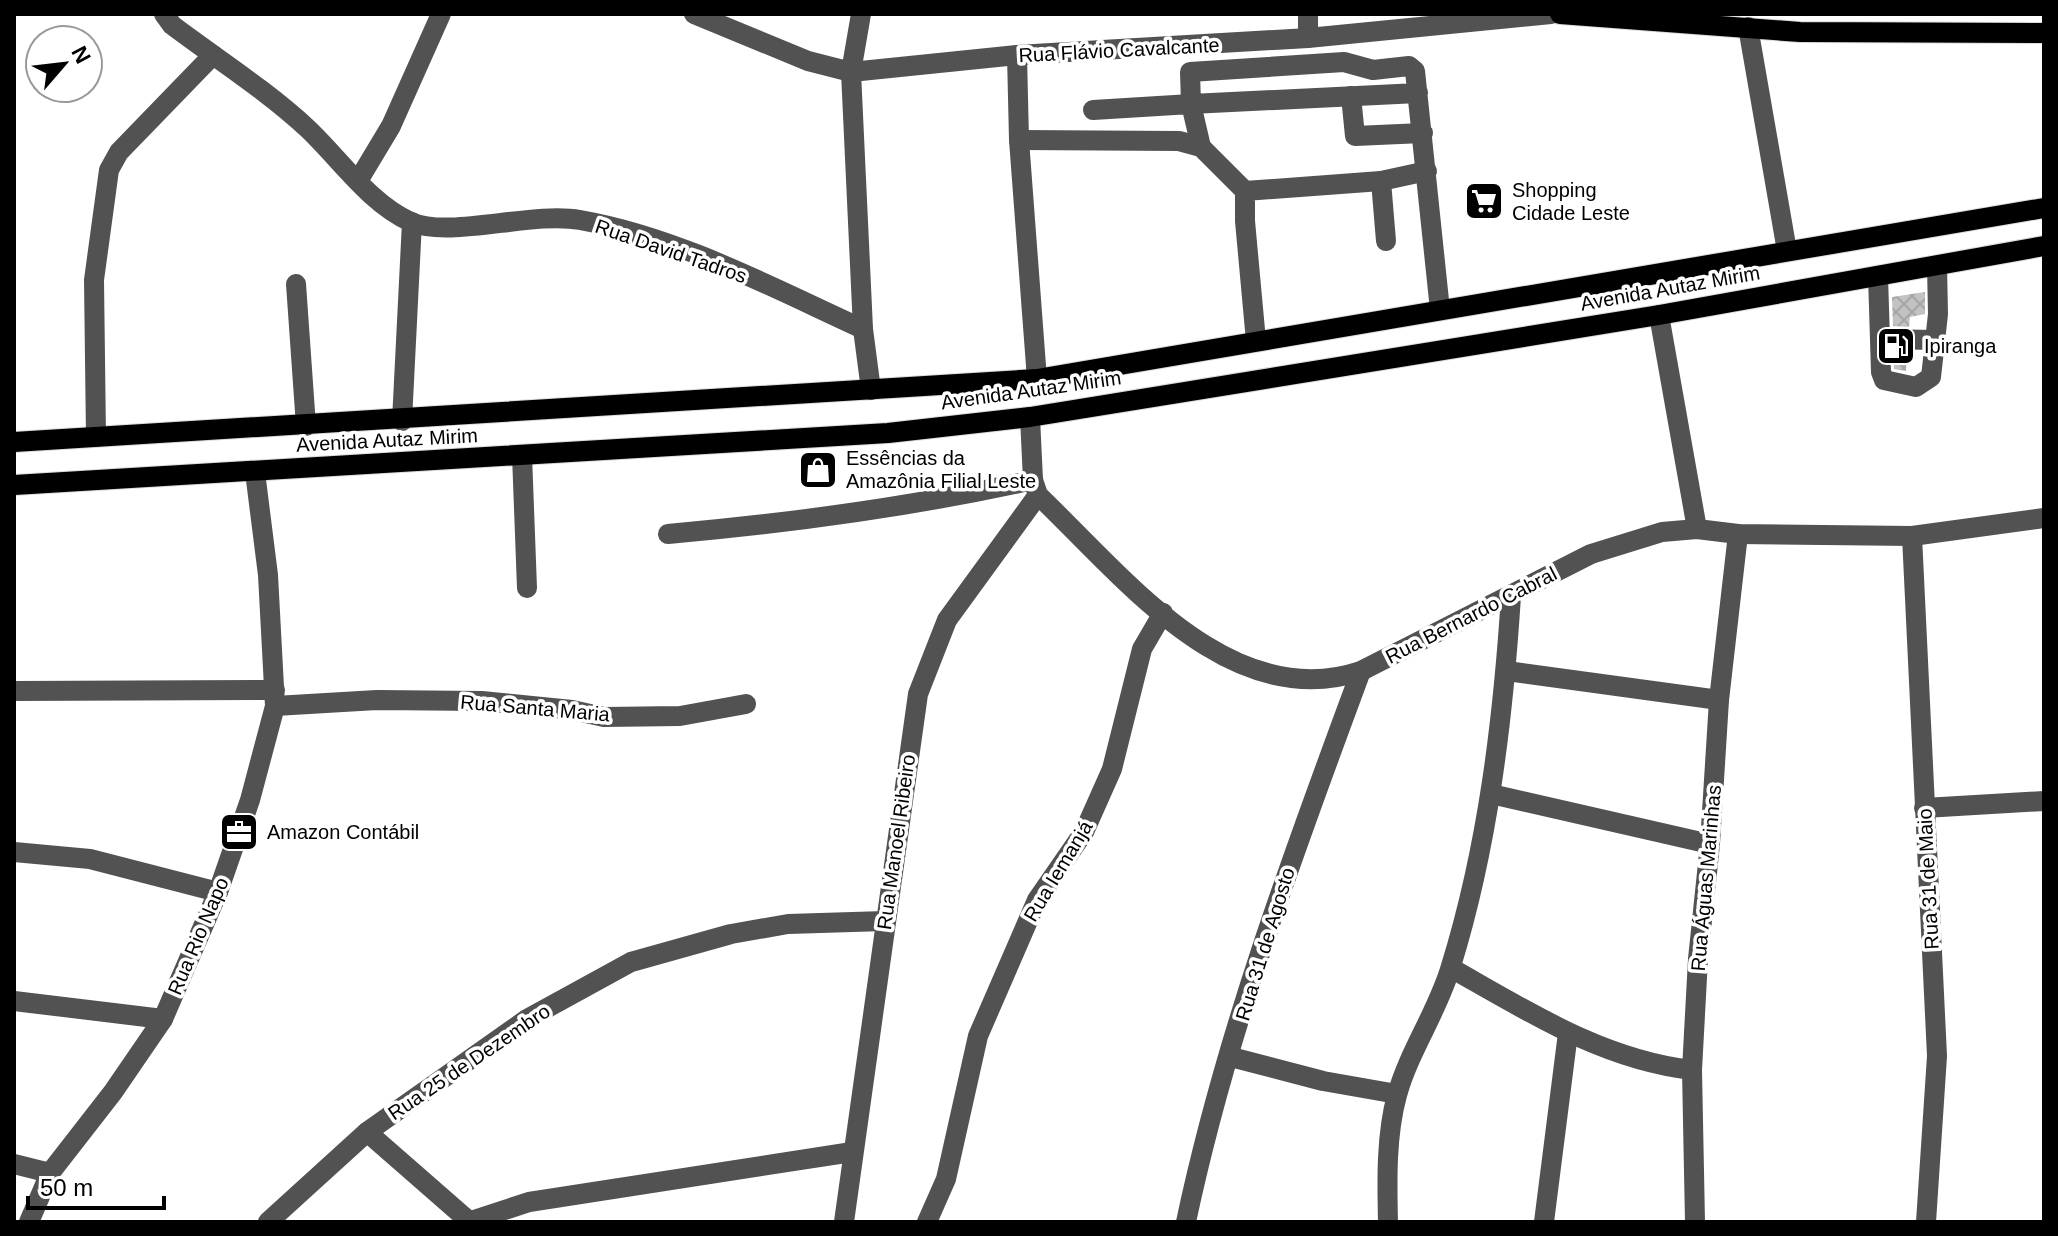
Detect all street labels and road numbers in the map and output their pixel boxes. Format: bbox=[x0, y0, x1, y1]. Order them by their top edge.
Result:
street label: Rua Flávio Cavalcante bbox=[1018, 34, 1220, 66]
street label: Rua David Tadros bbox=[592, 215, 750, 287]
street label: Avenida Autaz Mirim bbox=[1579, 261, 1761, 315]
street label: Avenida Autaz Mirim bbox=[939, 366, 1123, 414]
street label: Avenida Autaz Mirim bbox=[296, 424, 478, 456]
street label: Rua Bernardo Cabral bbox=[1382, 562, 1560, 668]
street label: Rua Santa Maria bbox=[459, 691, 612, 726]
street label: Rua Manoel Ribeiro bbox=[873, 753, 919, 931]
street label: Rua Águas Marinhas bbox=[1687, 784, 1725, 972]
street label: Rua 31 de Maio bbox=[1913, 808, 1943, 950]
street label: Rua Iemanjá bbox=[1019, 816, 1097, 925]
street label: Rua 31 de Agosto bbox=[1231, 865, 1299, 1023]
street label: Rua Rio Napo bbox=[163, 874, 233, 998]
street label: Rua 25 de Dezembro bbox=[384, 1000, 554, 1124]

